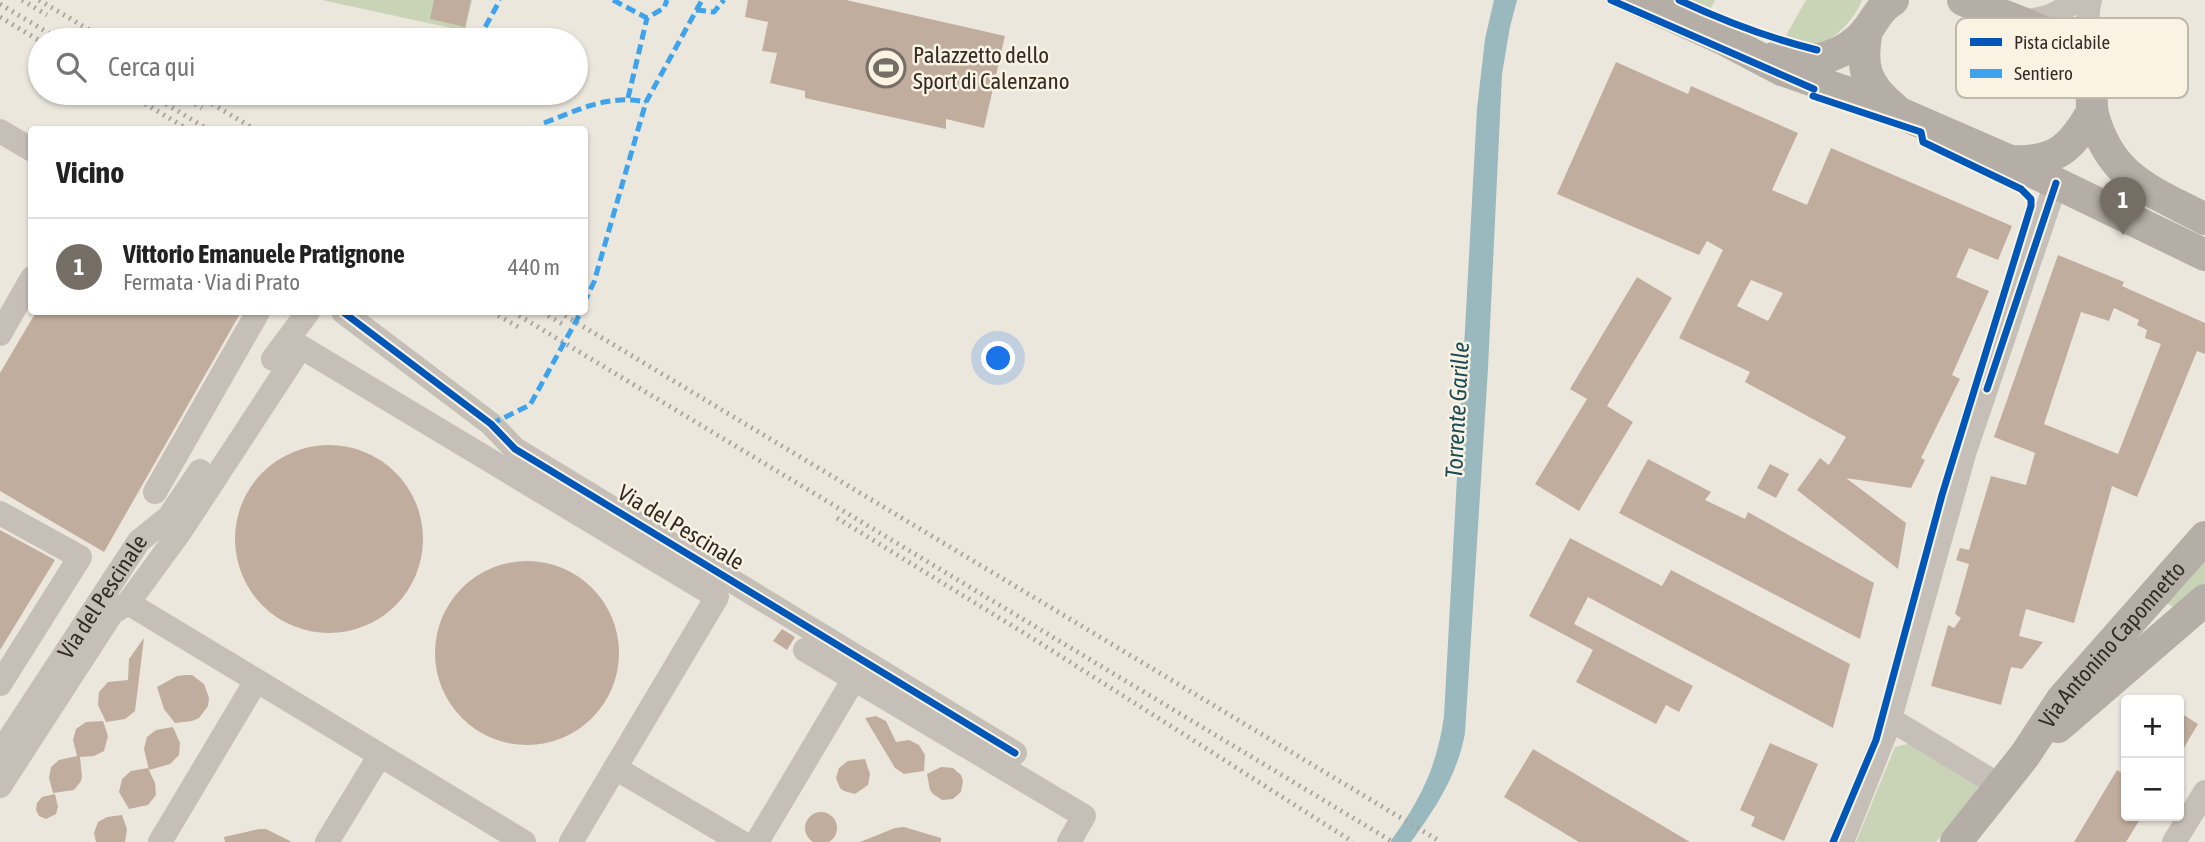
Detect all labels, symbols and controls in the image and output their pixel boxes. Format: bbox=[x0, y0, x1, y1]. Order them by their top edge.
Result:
legend bbox=[1956, 18, 2188, 98]
search box bbox=[28, 28, 588, 105]
text: Pista ciclabile bbox=[2014, 31, 2110, 53]
place label: Palazzetto dello Sport di Calenzano bbox=[913, 42, 1070, 94]
sports icon: Palazzetto dello Sport di Calenzano bbox=[865, 47, 907, 89]
icon: search bbox=[52, 48, 90, 86]
text: Cerca qui bbox=[108, 52, 195, 82]
text: Sentiero bbox=[2014, 62, 2073, 84]
text: Vicino bbox=[56, 155, 124, 189]
pin: 1 bbox=[2100, 177, 2146, 235]
text: Vittorio Emanuele Pratignone bbox=[123, 239, 405, 269]
text: 1 bbox=[74, 254, 84, 280]
text: 440 m bbox=[508, 254, 560, 280]
text: Fermata · Via di Prato bbox=[123, 269, 300, 295]
your location bbox=[981, 341, 1015, 375]
water label: Torrente Garille bbox=[1440, 341, 1474, 479]
street label: Via del Pescinale bbox=[613, 479, 749, 575]
street label: Via del Pescinale bbox=[53, 530, 153, 663]
street label: Via Antonino Caponnetto bbox=[2034, 556, 2190, 733]
map controls bbox=[2121, 695, 2184, 821]
button: + bbox=[2121, 695, 2184, 758]
button: − bbox=[2121, 758, 2184, 821]

